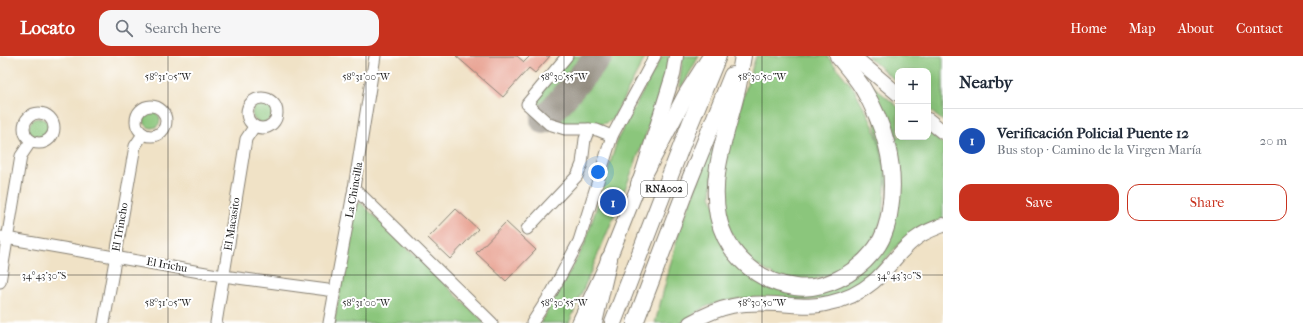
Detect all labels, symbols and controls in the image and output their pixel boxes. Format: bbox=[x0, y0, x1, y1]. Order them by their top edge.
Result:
search box bbox=[99, 10, 379, 46]
text: Locato bbox=[20, 17, 75, 39]
icon: search bbox=[113, 17, 135, 39]
text: Search here bbox=[145, 19, 221, 37]
text: Home bbox=[1070, 20, 1107, 37]
text: Map bbox=[1129, 20, 1156, 37]
text: About bbox=[1178, 20, 1214, 37]
text: Contact bbox=[1236, 20, 1283, 37]
map controls bbox=[895, 68, 931, 140]
button: + bbox=[895, 68, 931, 104]
text: 58°31'05"W bbox=[145, 71, 192, 83]
text: 58°31'00"W bbox=[342, 71, 391, 83]
text: 58°30'55"W bbox=[540, 71, 589, 83]
text: 58°30'50"W bbox=[738, 71, 787, 83]
text: Nearby bbox=[959, 72, 1013, 92]
button: − bbox=[895, 104, 931, 140]
text: Verificación Policial Puente 12 bbox=[997, 124, 1189, 142]
text: 1 bbox=[970, 133, 974, 148]
text: 20 m bbox=[1260, 133, 1287, 148]
text: Bus stop · Camino de la Virgen María bbox=[997, 142, 1201, 157]
street label: La Chincilla bbox=[343, 160, 365, 219]
your location bbox=[588, 162, 608, 182]
road number: RNA002 bbox=[641, 181, 687, 197]
button: Save bbox=[959, 184, 1119, 221]
button: Share bbox=[1127, 184, 1287, 221]
pin: 1 bbox=[600, 187, 626, 217]
street label: El Macasito bbox=[221, 196, 243, 252]
street label: El Trincho bbox=[109, 201, 131, 253]
street label: El Irichu bbox=[146, 255, 189, 275]
text: 34°43'30"S bbox=[22, 270, 66, 282]
text: 34°43'30"S bbox=[877, 270, 921, 282]
text: 58°31'05"W bbox=[145, 297, 192, 309]
text: 58°31'00"W bbox=[342, 297, 391, 309]
text: 58°30'55"W bbox=[540, 297, 589, 309]
text: 58°30'50"W bbox=[738, 297, 787, 309]

